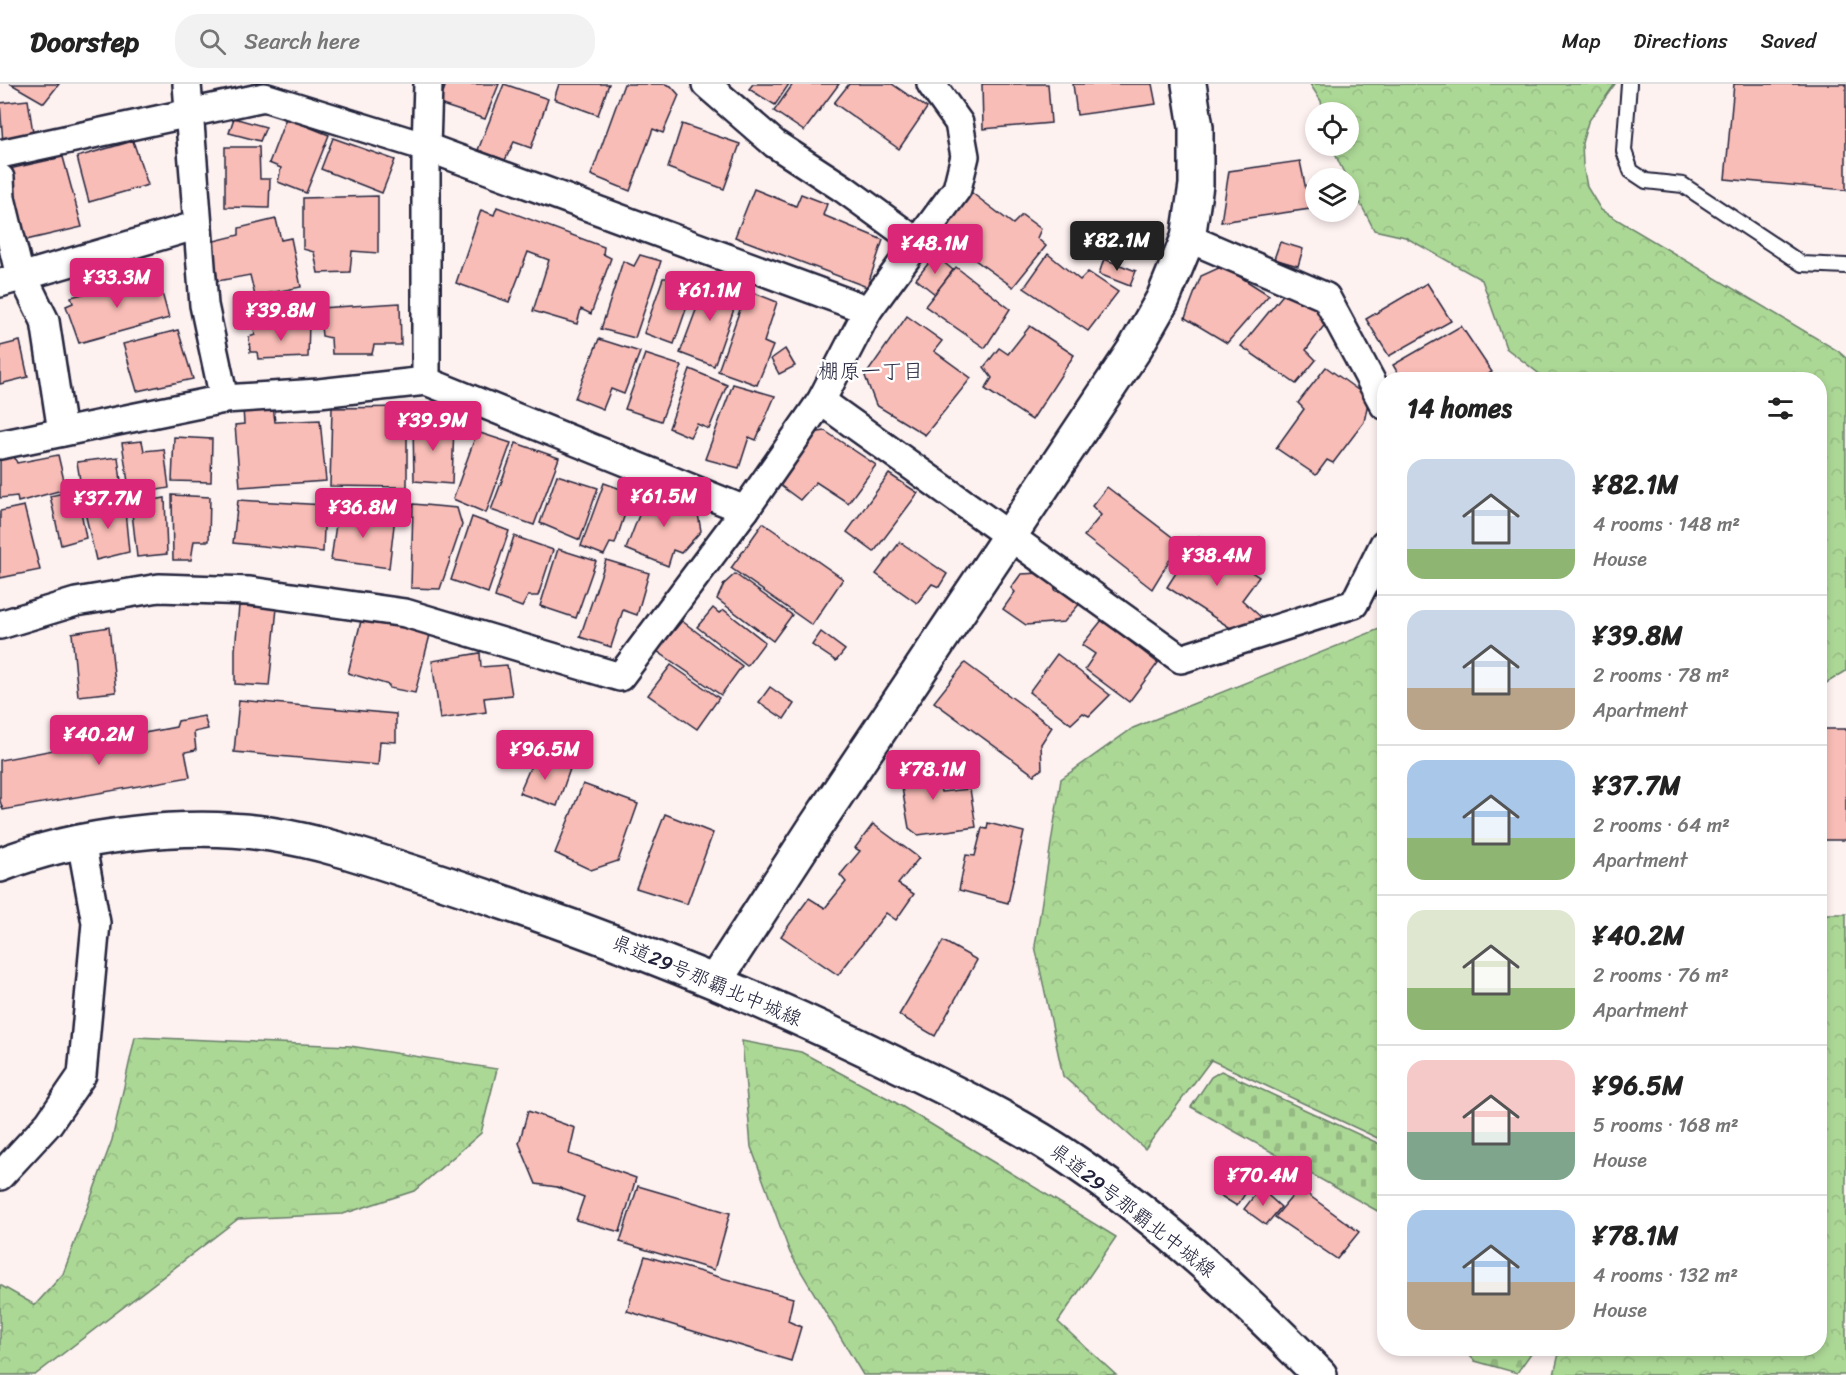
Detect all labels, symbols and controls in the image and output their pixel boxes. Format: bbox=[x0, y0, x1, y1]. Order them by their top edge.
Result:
search box bbox=[175, 14, 595, 68]
text: Doorstep bbox=[30, 17, 139, 66]
text: Search here bbox=[244, 22, 360, 61]
text: Map bbox=[1562, 22, 1600, 60]
text: Directions bbox=[1633, 22, 1728, 60]
text: Saved bbox=[1761, 22, 1816, 60]
icon: search bbox=[196, 25, 229, 58]
map controls bbox=[1305, 102, 1359, 222]
button: locate bbox=[1305, 102, 1359, 156]
button: layers bbox=[1305, 168, 1359, 222]
pin: ¥82.1M bbox=[1068, 221, 1166, 272]
text: ¥82.1M bbox=[1084, 223, 1150, 258]
pin: ¥48.1M bbox=[886, 224, 984, 275]
text: ¥48.1M bbox=[902, 226, 968, 261]
pin: ¥33.3M bbox=[68, 258, 166, 309]
text: ¥33.3M bbox=[84, 260, 150, 295]
pin: ¥61.1M bbox=[661, 271, 759, 322]
text: ¥61.1M bbox=[679, 273, 741, 308]
pin: ¥39.8M bbox=[232, 291, 330, 342]
text: ¥39.8M bbox=[247, 293, 315, 328]
district label: 棚原一丁目 bbox=[819, 352, 924, 390]
text: 14 homes bbox=[1407, 385, 1512, 431]
icon: filters bbox=[1764, 392, 1797, 425]
pin: ¥39.9M bbox=[384, 401, 482, 452]
text: ¥39.9M bbox=[399, 403, 468, 438]
text: ¥82.1M bbox=[1593, 461, 1678, 507]
pin: ¥61.5M bbox=[615, 477, 713, 528]
pin: ¥37.7M bbox=[59, 479, 157, 530]
text: ¥61.5M bbox=[631, 479, 697, 514]
text: ¥37.7M bbox=[74, 481, 142, 516]
icon: home bbox=[1455, 483, 1527, 555]
pin: ¥36.8M bbox=[314, 488, 412, 539]
text: ¥36.8M bbox=[329, 490, 397, 525]
text: 4 rooms · 148 m² bbox=[1593, 507, 1740, 542]
pin: ¥38.4M bbox=[1168, 536, 1266, 587]
text: ¥38.4M bbox=[1183, 538, 1252, 573]
text: House bbox=[1593, 542, 1647, 577]
text: ¥39.8M bbox=[1593, 612, 1682, 658]
icon: home bbox=[1455, 634, 1527, 706]
text: 2 rooms · 78 m² bbox=[1593, 658, 1729, 693]
text: Apartment bbox=[1593, 693, 1687, 728]
pin: ¥40.2M bbox=[50, 715, 148, 766]
text: ¥40.2M bbox=[64, 717, 134, 752]
pin: ¥96.5M bbox=[496, 730, 594, 781]
text: ¥96.5M bbox=[510, 732, 580, 767]
pin: ¥78.1M bbox=[884, 750, 982, 801]
text: ¥78.1M bbox=[900, 752, 966, 787]
text: ¥37.7M bbox=[1593, 762, 1680, 808]
icon: home bbox=[1455, 784, 1527, 856]
text: 2 rooms · 64 m² bbox=[1593, 808, 1730, 843]
text: Apartment bbox=[1593, 843, 1687, 878]
text: ¥40.2M bbox=[1593, 912, 1684, 958]
street label: 県道29号那覇北中城線 bbox=[606, 925, 807, 1036]
icon: home bbox=[1455, 934, 1527, 1006]
text: 2 rooms · 76 m² bbox=[1593, 958, 1729, 993]
text: Apartment bbox=[1593, 993, 1687, 1028]
text: ¥96.5M bbox=[1593, 1062, 1683, 1108]
icon: home bbox=[1455, 1084, 1527, 1156]
text: 5 rooms · 168 m² bbox=[1593, 1108, 1739, 1143]
street label: 県道29号那覇北中城線 bbox=[1042, 1134, 1224, 1287]
text: House bbox=[1593, 1143, 1647, 1178]
pin: ¥70.4M bbox=[1214, 1156, 1312, 1207]
text: ¥70.4M bbox=[1228, 1158, 1298, 1193]
text: ¥78.1M bbox=[1593, 1212, 1678, 1258]
icon: home bbox=[1455, 1234, 1527, 1306]
text: 4 rooms · 132 m² bbox=[1593, 1258, 1738, 1293]
text: House bbox=[1593, 1293, 1647, 1328]

